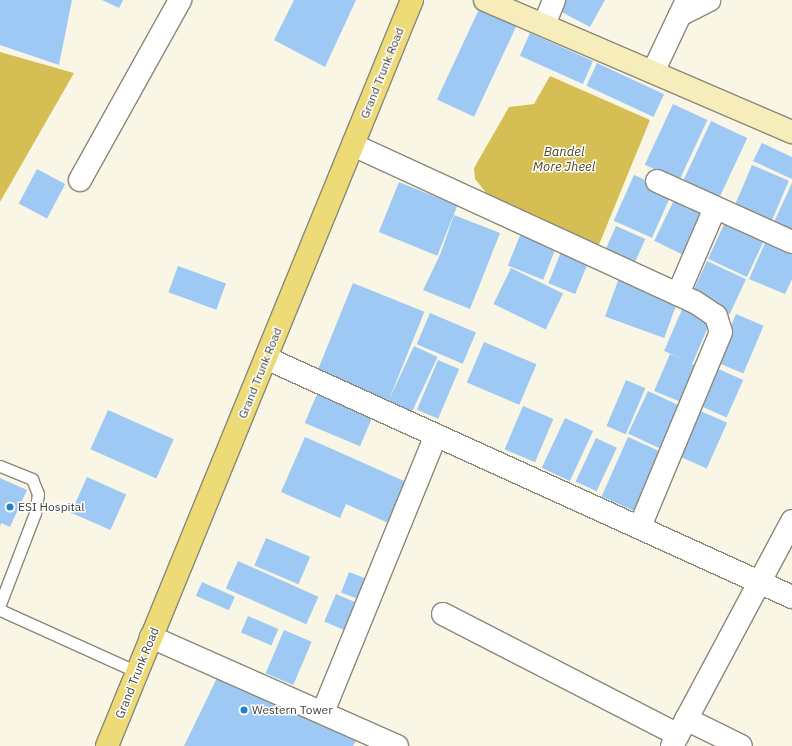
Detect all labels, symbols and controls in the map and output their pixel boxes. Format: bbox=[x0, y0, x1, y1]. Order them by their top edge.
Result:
street label: Grand Trunk Road bbox=[357, 25, 407, 121]
water label: Bandel More Jheel bbox=[533, 145, 595, 176]
street label: Grand Trunk Road bbox=[235, 325, 285, 421]
place label: ESI Hospital bbox=[18, 500, 84, 514]
marker: ESI Hospital bbox=[5, 502, 15, 512]
street label: Grand Trunk Road bbox=[112, 625, 162, 721]
place label: Western Tower bbox=[252, 703, 333, 717]
marker: Western Tower bbox=[239, 705, 249, 715]

